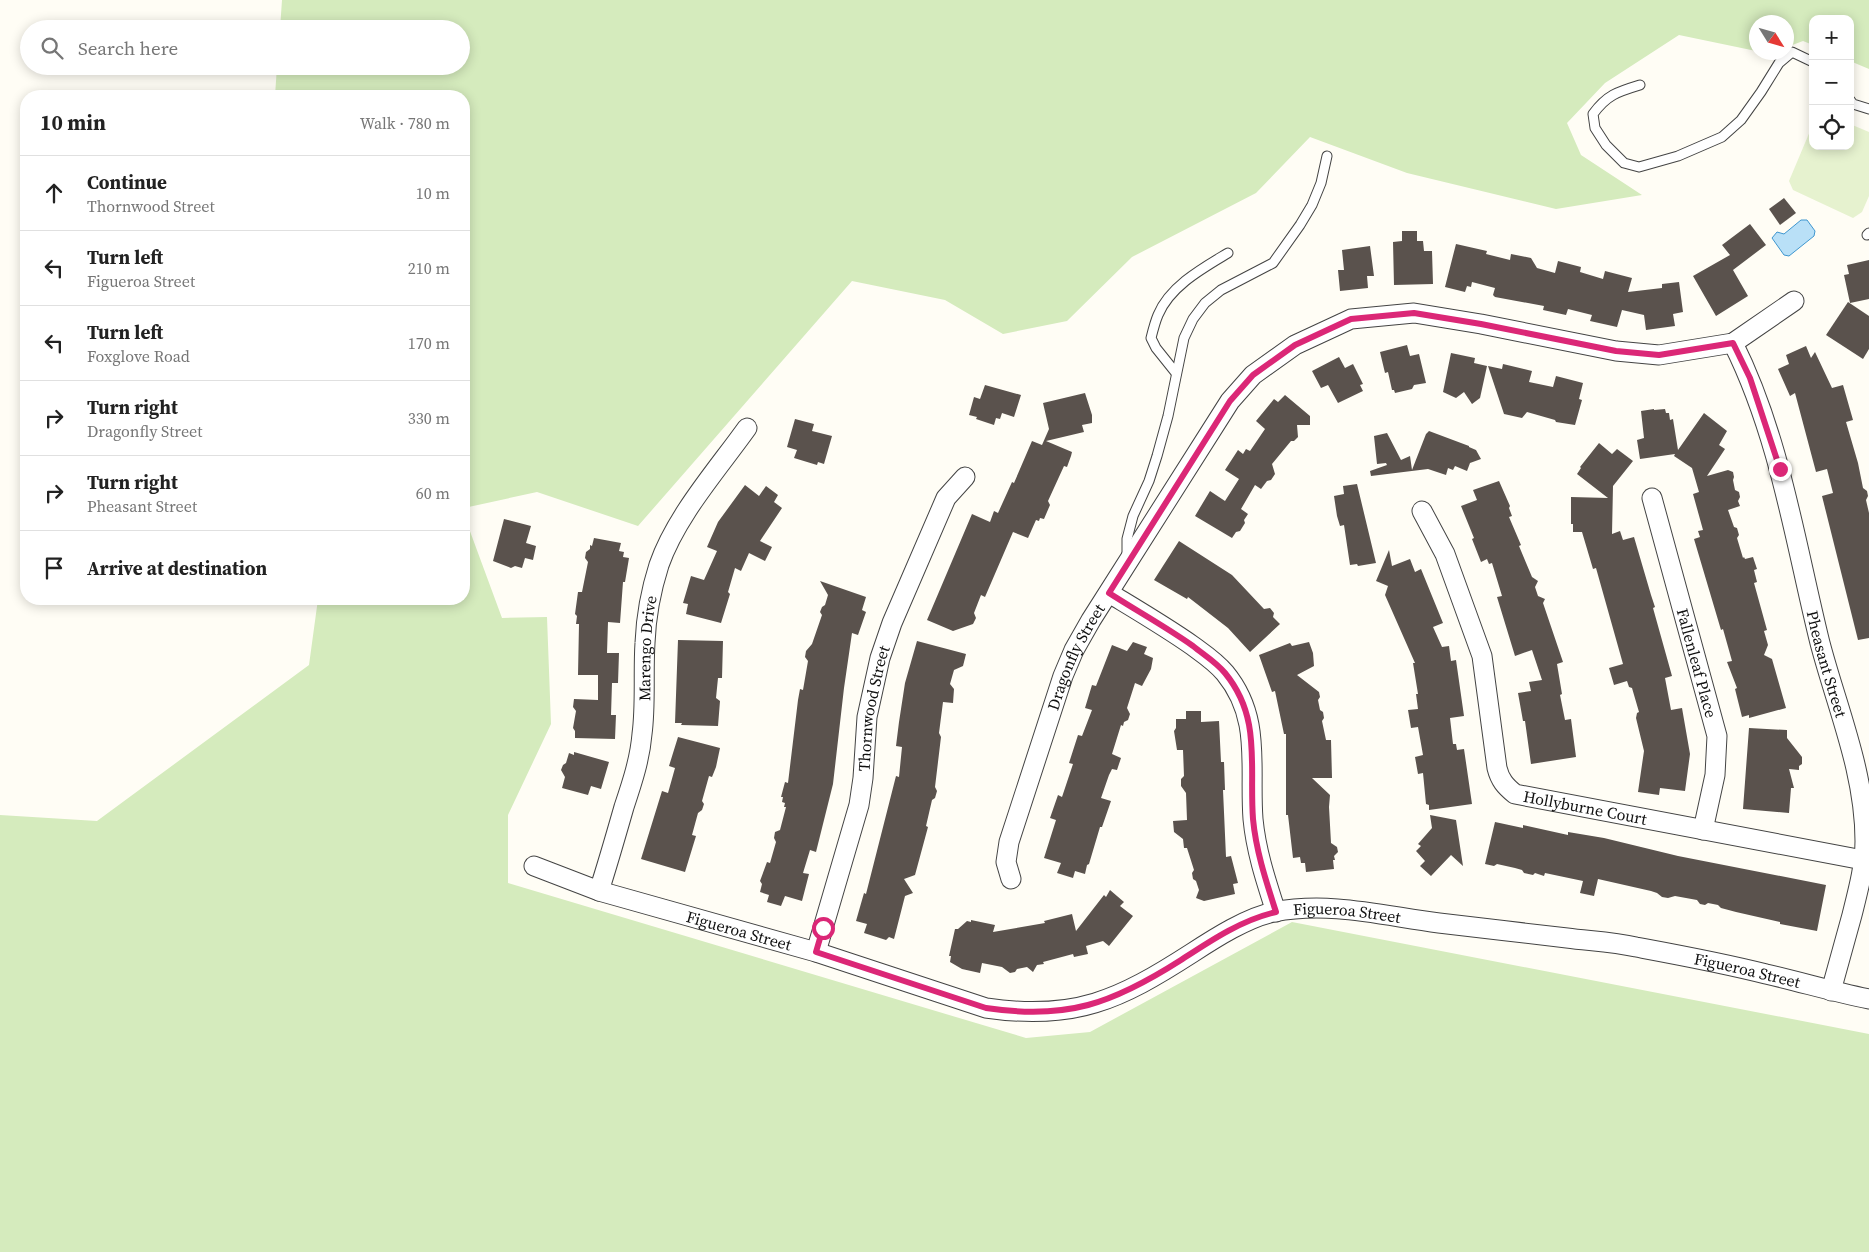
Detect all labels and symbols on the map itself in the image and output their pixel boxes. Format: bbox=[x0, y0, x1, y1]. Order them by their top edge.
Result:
north arrow bbox=[1749, 15, 1794, 60]
route end bbox=[1769, 458, 1792, 481]
street label: Marengo Drive bbox=[633, 593, 662, 701]
street label: Dragonfly Street bbox=[1042, 599, 1110, 713]
street label: Fallenleaf Place bbox=[1672, 606, 1723, 720]
street label: Pheasant Street bbox=[1802, 608, 1853, 721]
street label: Thornwood Street bbox=[852, 641, 895, 772]
street label: Hollyburne Court bbox=[1522, 785, 1650, 830]
street label: Figueroa Street bbox=[1292, 897, 1403, 928]
street label: Figueroa Street bbox=[684, 905, 795, 956]
route start bbox=[812, 917, 835, 940]
street label: Figueroa Street bbox=[1692, 947, 1804, 993]

